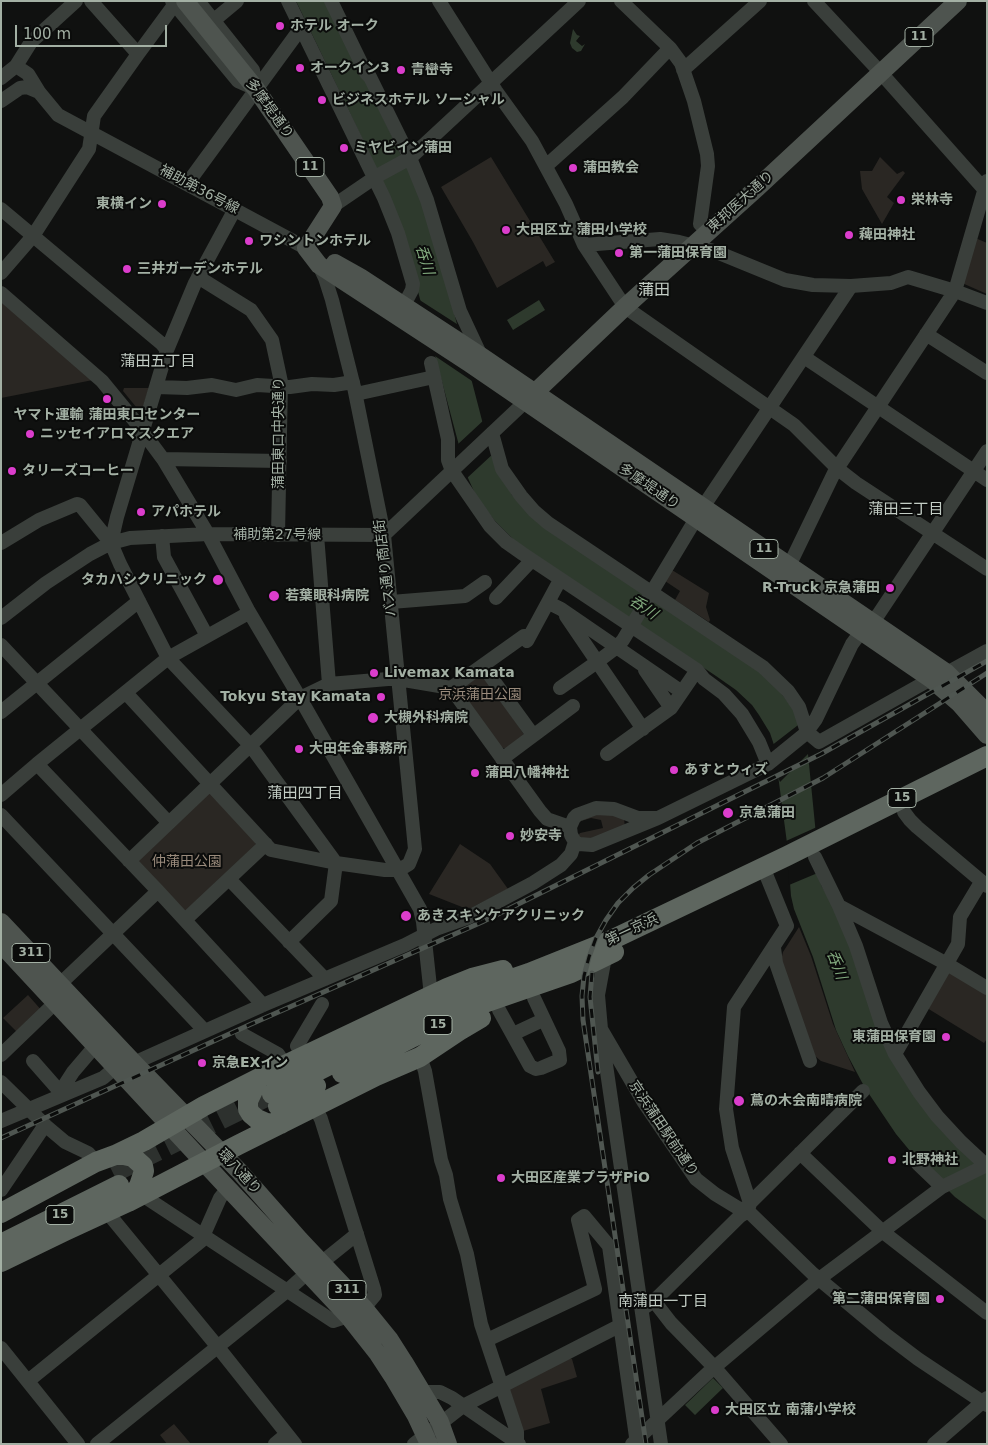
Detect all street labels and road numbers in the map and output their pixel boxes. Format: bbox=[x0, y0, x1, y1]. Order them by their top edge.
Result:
road number: 11 bbox=[905, 28, 933, 46]
street label: 多摩堤通り bbox=[242, 76, 296, 142]
road number: 11 bbox=[296, 158, 324, 176]
street label: 補助第36号線 bbox=[156, 162, 242, 218]
street label: 東邦医大通り bbox=[704, 168, 778, 236]
street label: 蒲田東口中央通り bbox=[271, 377, 287, 489]
street label: 多摩堤通り bbox=[615, 460, 683, 514]
street label: バス通り商店街 bbox=[372, 518, 400, 618]
street label: 補助第27号線 bbox=[233, 527, 321, 543]
road number: 11 bbox=[750, 540, 778, 558]
road number: 15 bbox=[888, 788, 916, 808]
street label: 第一京浜 bbox=[603, 911, 661, 949]
road number: 311 bbox=[12, 944, 50, 962]
road number: 15 bbox=[424, 1016, 452, 1034]
street label: 京浜蒲田駅前通り bbox=[625, 1078, 701, 1180]
street label: 環八通り bbox=[214, 1146, 264, 1198]
road number: 15 bbox=[46, 1206, 74, 1224]
road number: 311 bbox=[328, 1280, 366, 1300]

